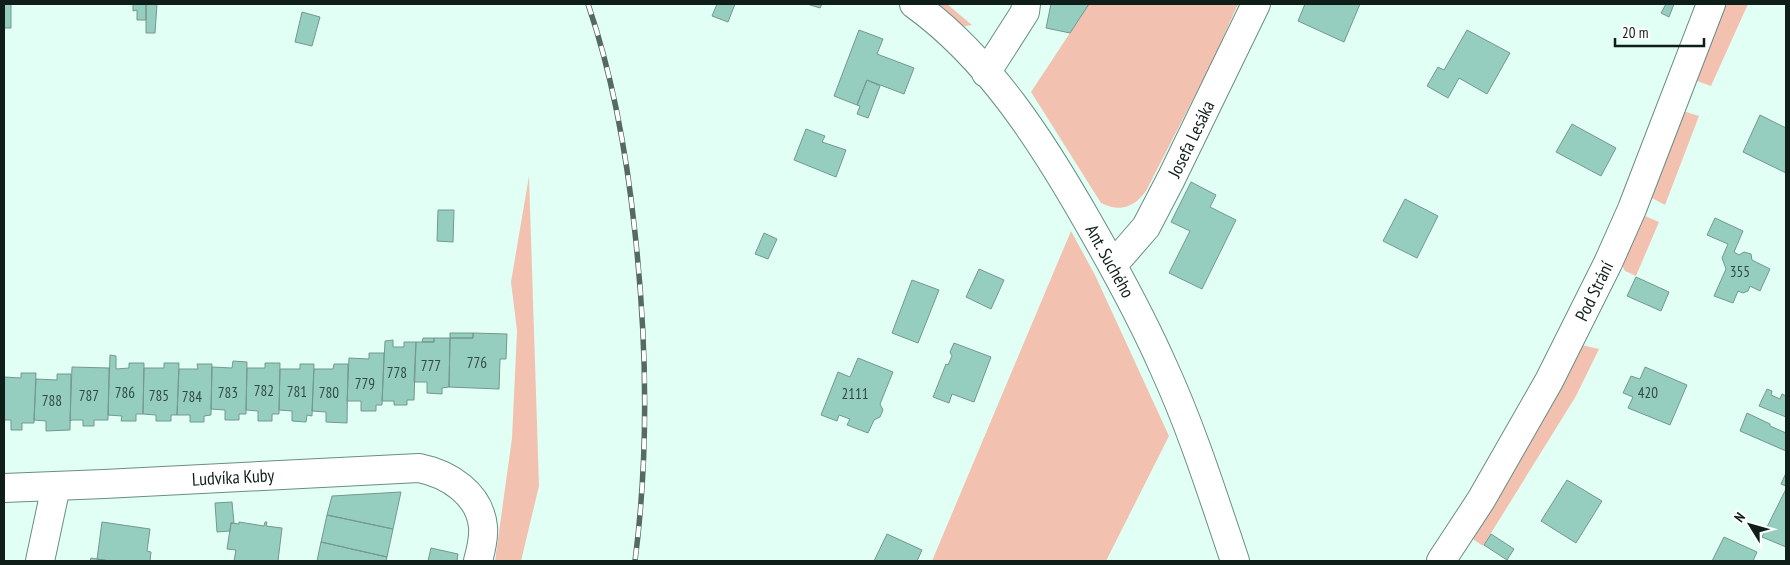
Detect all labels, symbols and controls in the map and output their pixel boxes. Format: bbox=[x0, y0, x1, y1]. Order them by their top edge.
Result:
scale bar bbox=[1615, 15, 1704, 47]
text: 20 m bbox=[1622, 23, 1648, 42]
street label: Josefa Lesáka bbox=[1162, 97, 1219, 182]
street label: Ant. Suchého bbox=[1081, 220, 1140, 302]
street label: Pod Strání bbox=[1570, 257, 1618, 325]
house number: 355 bbox=[1730, 262, 1750, 281]
house number: 776 bbox=[467, 353, 487, 372]
house number: 777 bbox=[421, 356, 441, 375]
house number: 778 bbox=[387, 363, 407, 382]
house number: 779 bbox=[355, 374, 375, 393]
house number: 782 bbox=[254, 381, 274, 400]
house number: 781 bbox=[287, 382, 307, 401]
house number: 786 bbox=[115, 383, 135, 402]
house number: 783 bbox=[218, 383, 238, 402]
house number: 780 bbox=[319, 383, 339, 402]
house number: 420 bbox=[1638, 383, 1658, 402]
house number: 2111 bbox=[841, 384, 869, 403]
house number: 787 bbox=[79, 386, 99, 405]
house number: 785 bbox=[149, 386, 169, 405]
house number: 784 bbox=[182, 387, 202, 406]
house number: 788 bbox=[42, 391, 62, 410]
street label: Ludvíka Kuby bbox=[191, 463, 275, 491]
north arrow bbox=[1725, 500, 1775, 550]
text: N bbox=[1730, 509, 1749, 526]

